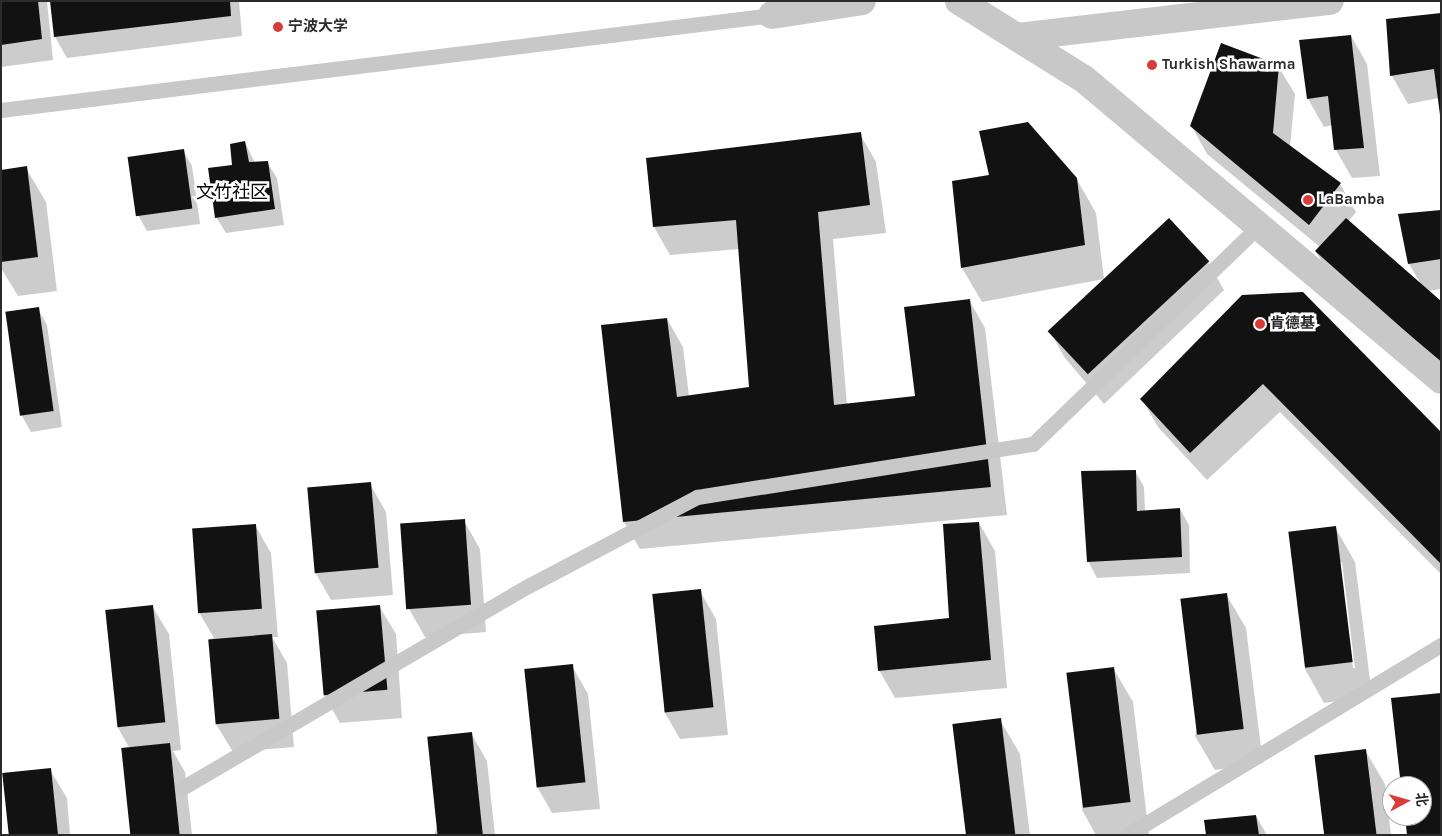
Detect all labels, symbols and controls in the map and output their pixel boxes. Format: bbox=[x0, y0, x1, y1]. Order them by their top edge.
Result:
place label: 宁波大学 bbox=[288, 18, 348, 36]
marker: 宁波大学 bbox=[272, 21, 284, 33]
place label: Turkish Shawarma bbox=[1162, 56, 1296, 74]
marker: Turkish Shawarma bbox=[1146, 59, 1158, 71]
district label: 文竹社区 bbox=[196, 181, 268, 203]
place label: LaBamba bbox=[1318, 191, 1385, 209]
marker: LaBamba bbox=[1302, 194, 1314, 206]
place label: 肯德基 bbox=[1270, 315, 1315, 333]
marker: 肯德基 bbox=[1254, 318, 1266, 330]
north arrow bbox=[1382, 776, 1432, 826]
text: 北 bbox=[1412, 792, 1431, 807]

